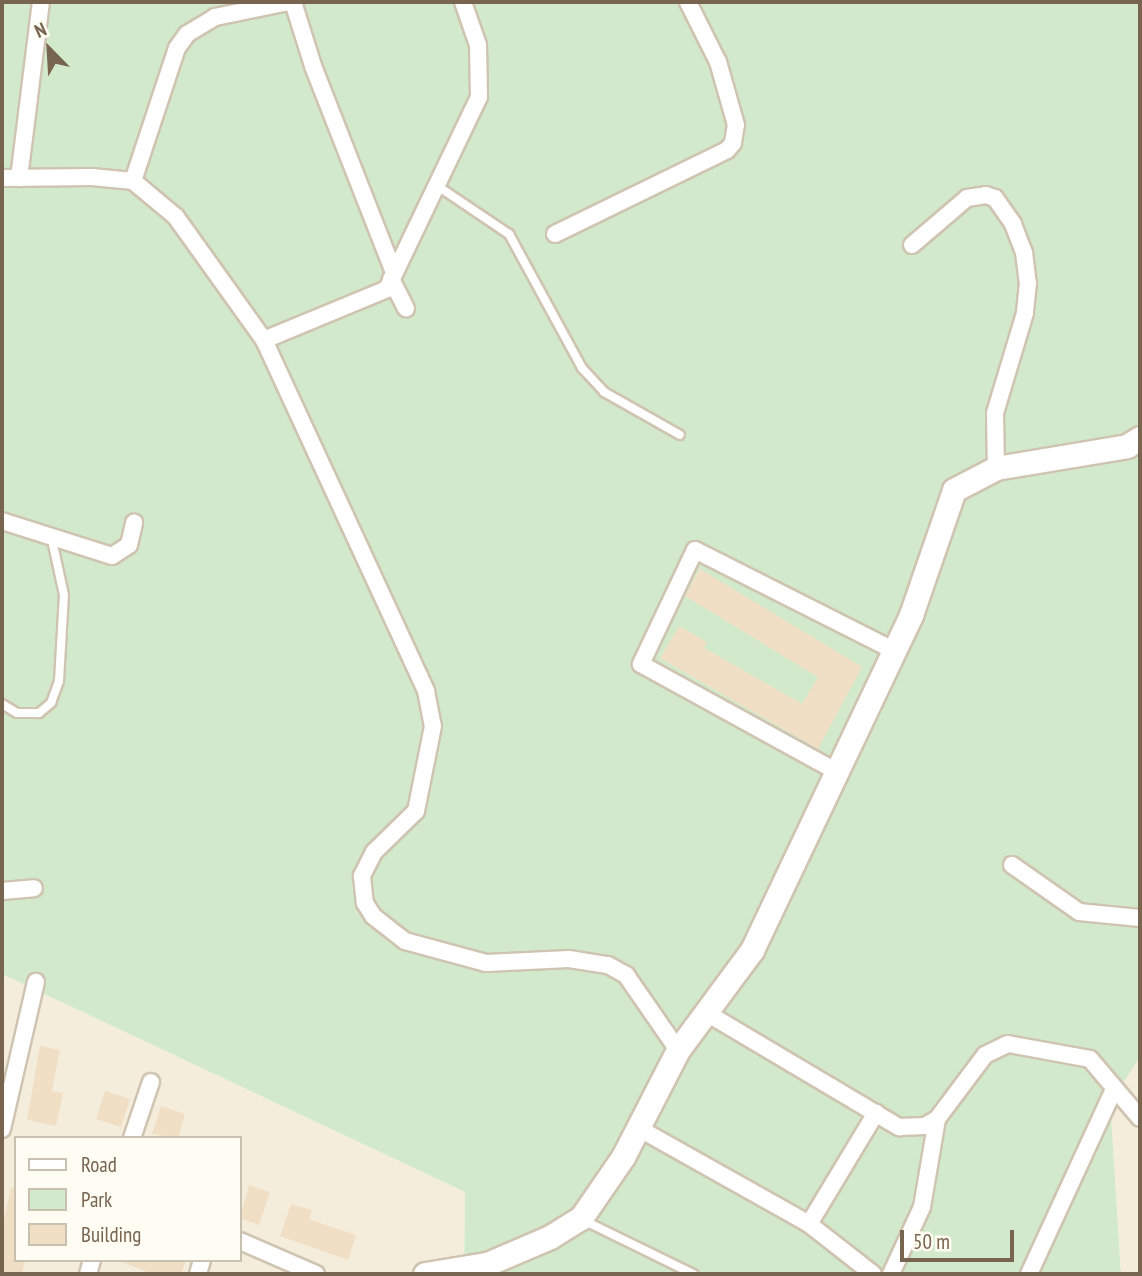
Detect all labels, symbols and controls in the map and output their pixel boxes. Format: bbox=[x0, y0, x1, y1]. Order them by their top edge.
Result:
north arrow bbox=[14, 14, 84, 84]
text: N bbox=[31, 17, 50, 43]
legend bbox=[14, 1136, 242, 1262]
text: Road bbox=[81, 1151, 117, 1178]
text: Park bbox=[81, 1186, 112, 1213]
scale bar bbox=[904, 1216, 1018, 1260]
text: Building bbox=[81, 1221, 141, 1248]
text: 50 m bbox=[913, 1228, 950, 1255]

